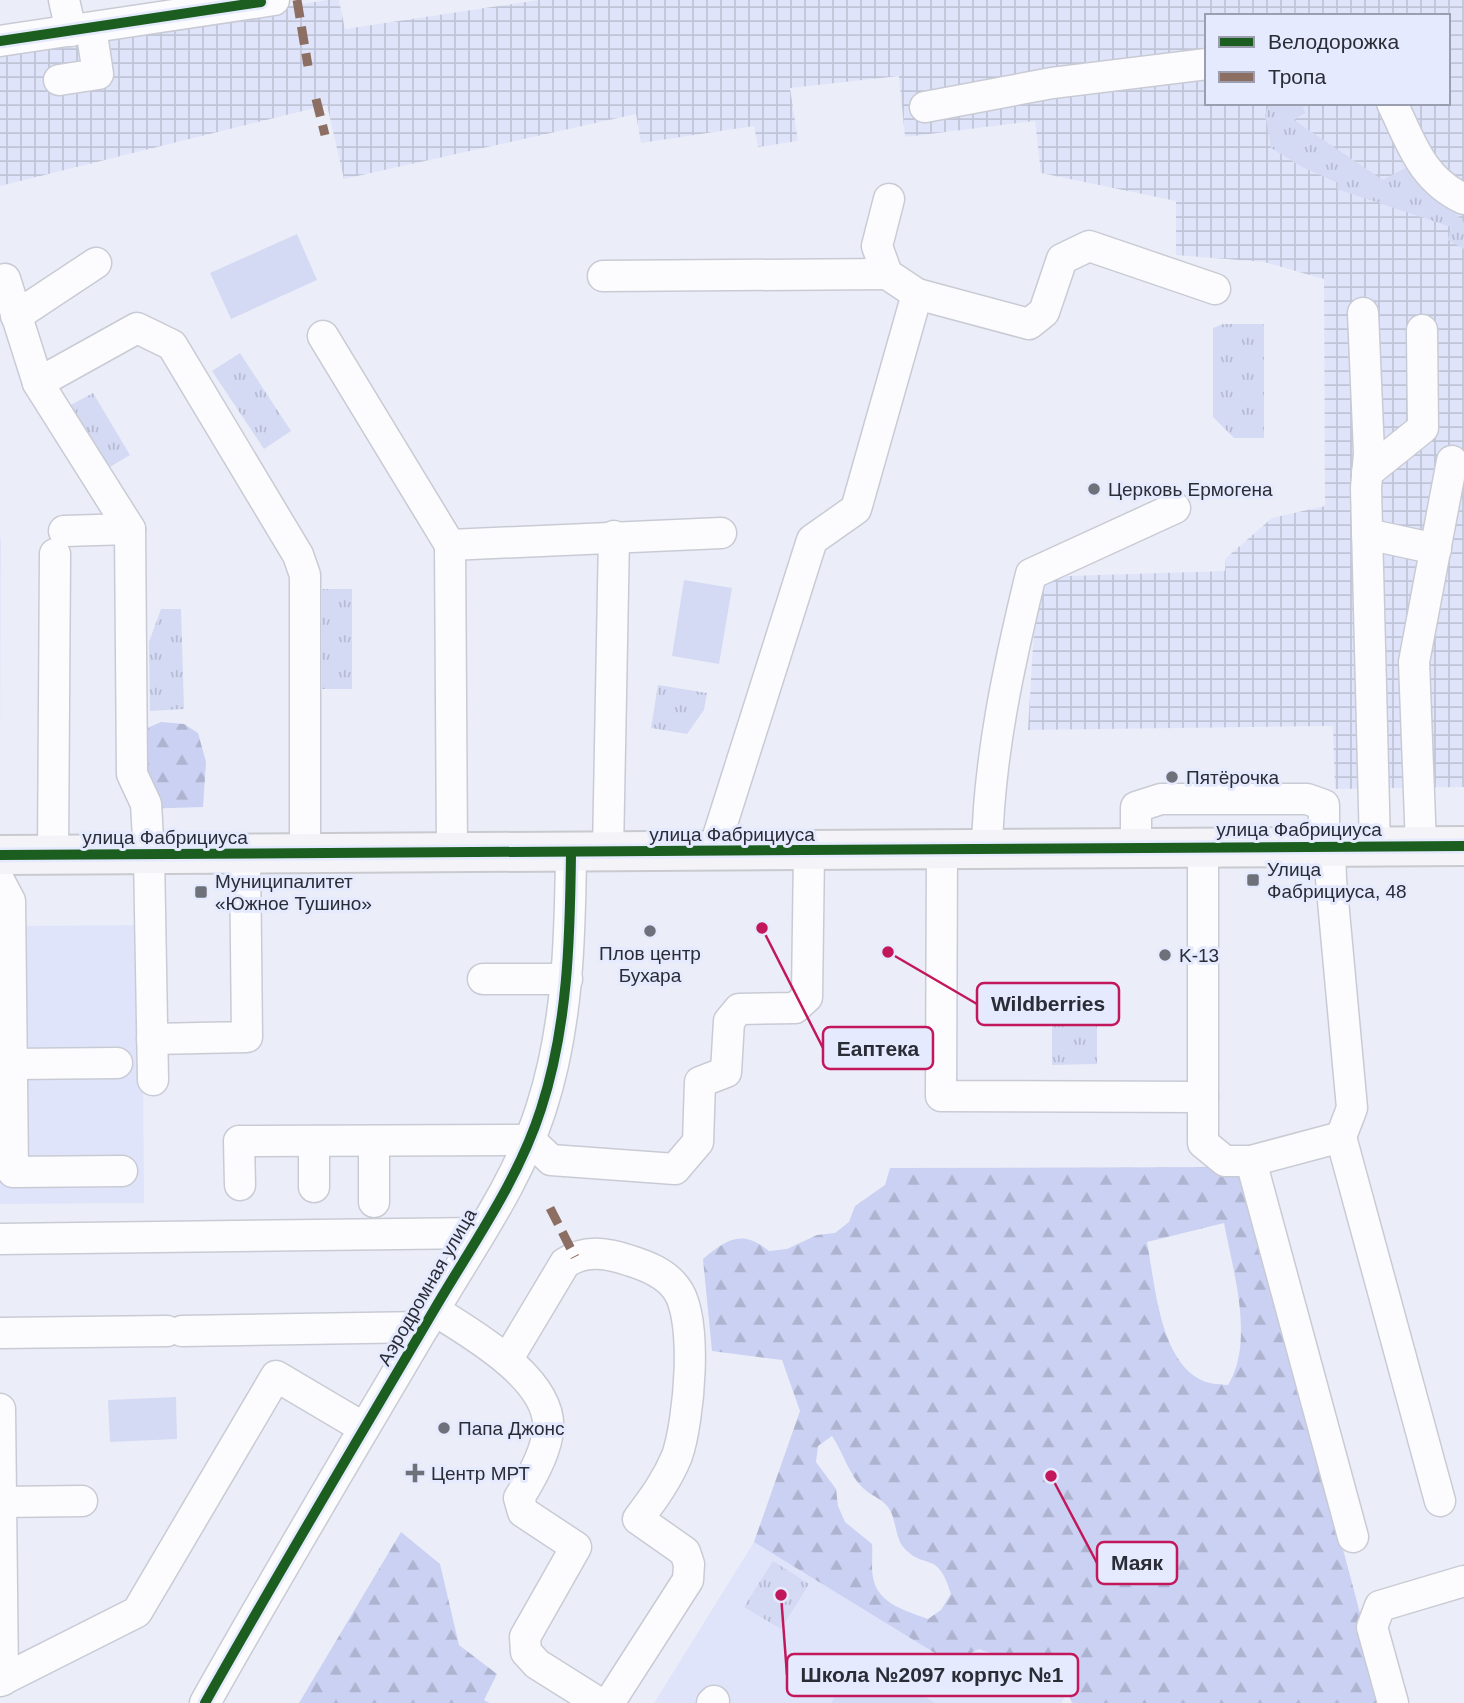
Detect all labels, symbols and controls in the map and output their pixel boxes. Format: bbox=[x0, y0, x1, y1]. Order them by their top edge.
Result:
legend bbox=[1205, 14, 1450, 105]
text: Велодорожка bbox=[1268, 30, 1399, 53]
text: Тропа bbox=[1268, 65, 1326, 88]
place label: Церковь Ермогена bbox=[1108, 479, 1273, 500]
marker: Церковь Ермогена bbox=[1086, 481, 1102, 497]
place label: Пятёрочка bbox=[1186, 767, 1280, 788]
marker: Пятёрочка bbox=[1164, 769, 1180, 785]
street label: улица Фабрициуса bbox=[1216, 819, 1382, 840]
street label: улица Фабрициуса bbox=[649, 824, 815, 845]
street label: улица Фабрициуса bbox=[82, 827, 248, 848]
place label: Улица Фабрициуса, 48 bbox=[1267, 859, 1407, 902]
place label: Муниципалитет «Южное Тушино» bbox=[215, 871, 372, 914]
marker: Улица Фабрициуса, 48 bbox=[1245, 872, 1261, 888]
marker: Муниципалитет «Южное Тушино» bbox=[193, 884, 209, 900]
marker: Плов центр Бухара bbox=[642, 923, 658, 939]
place label: Плов центр Бухара bbox=[599, 943, 701, 986]
place label: K-13 bbox=[1179, 945, 1219, 966]
marker: K-13 bbox=[1157, 947, 1173, 963]
callout: Wildberries bbox=[977, 983, 1119, 1025]
text: Wildberries bbox=[991, 992, 1105, 1015]
callout: Еаптека bbox=[823, 1027, 933, 1069]
text: Еаптека bbox=[837, 1037, 920, 1060]
street label: Аэродромная улица bbox=[373, 1204, 481, 1369]
place label: Папа Джонс bbox=[458, 1418, 565, 1439]
marker: Папа Джонс bbox=[436, 1420, 452, 1436]
marker: Центр МРТ bbox=[405, 1463, 425, 1483]
place label: Центр МРТ bbox=[431, 1463, 530, 1484]
callout: Маяк bbox=[1097, 1542, 1177, 1584]
text: Маяк bbox=[1111, 1551, 1164, 1574]
callout: Школа №2097 корпус №1 bbox=[787, 1654, 1078, 1696]
text: Школа №2097 корпус №1 bbox=[801, 1663, 1064, 1686]

